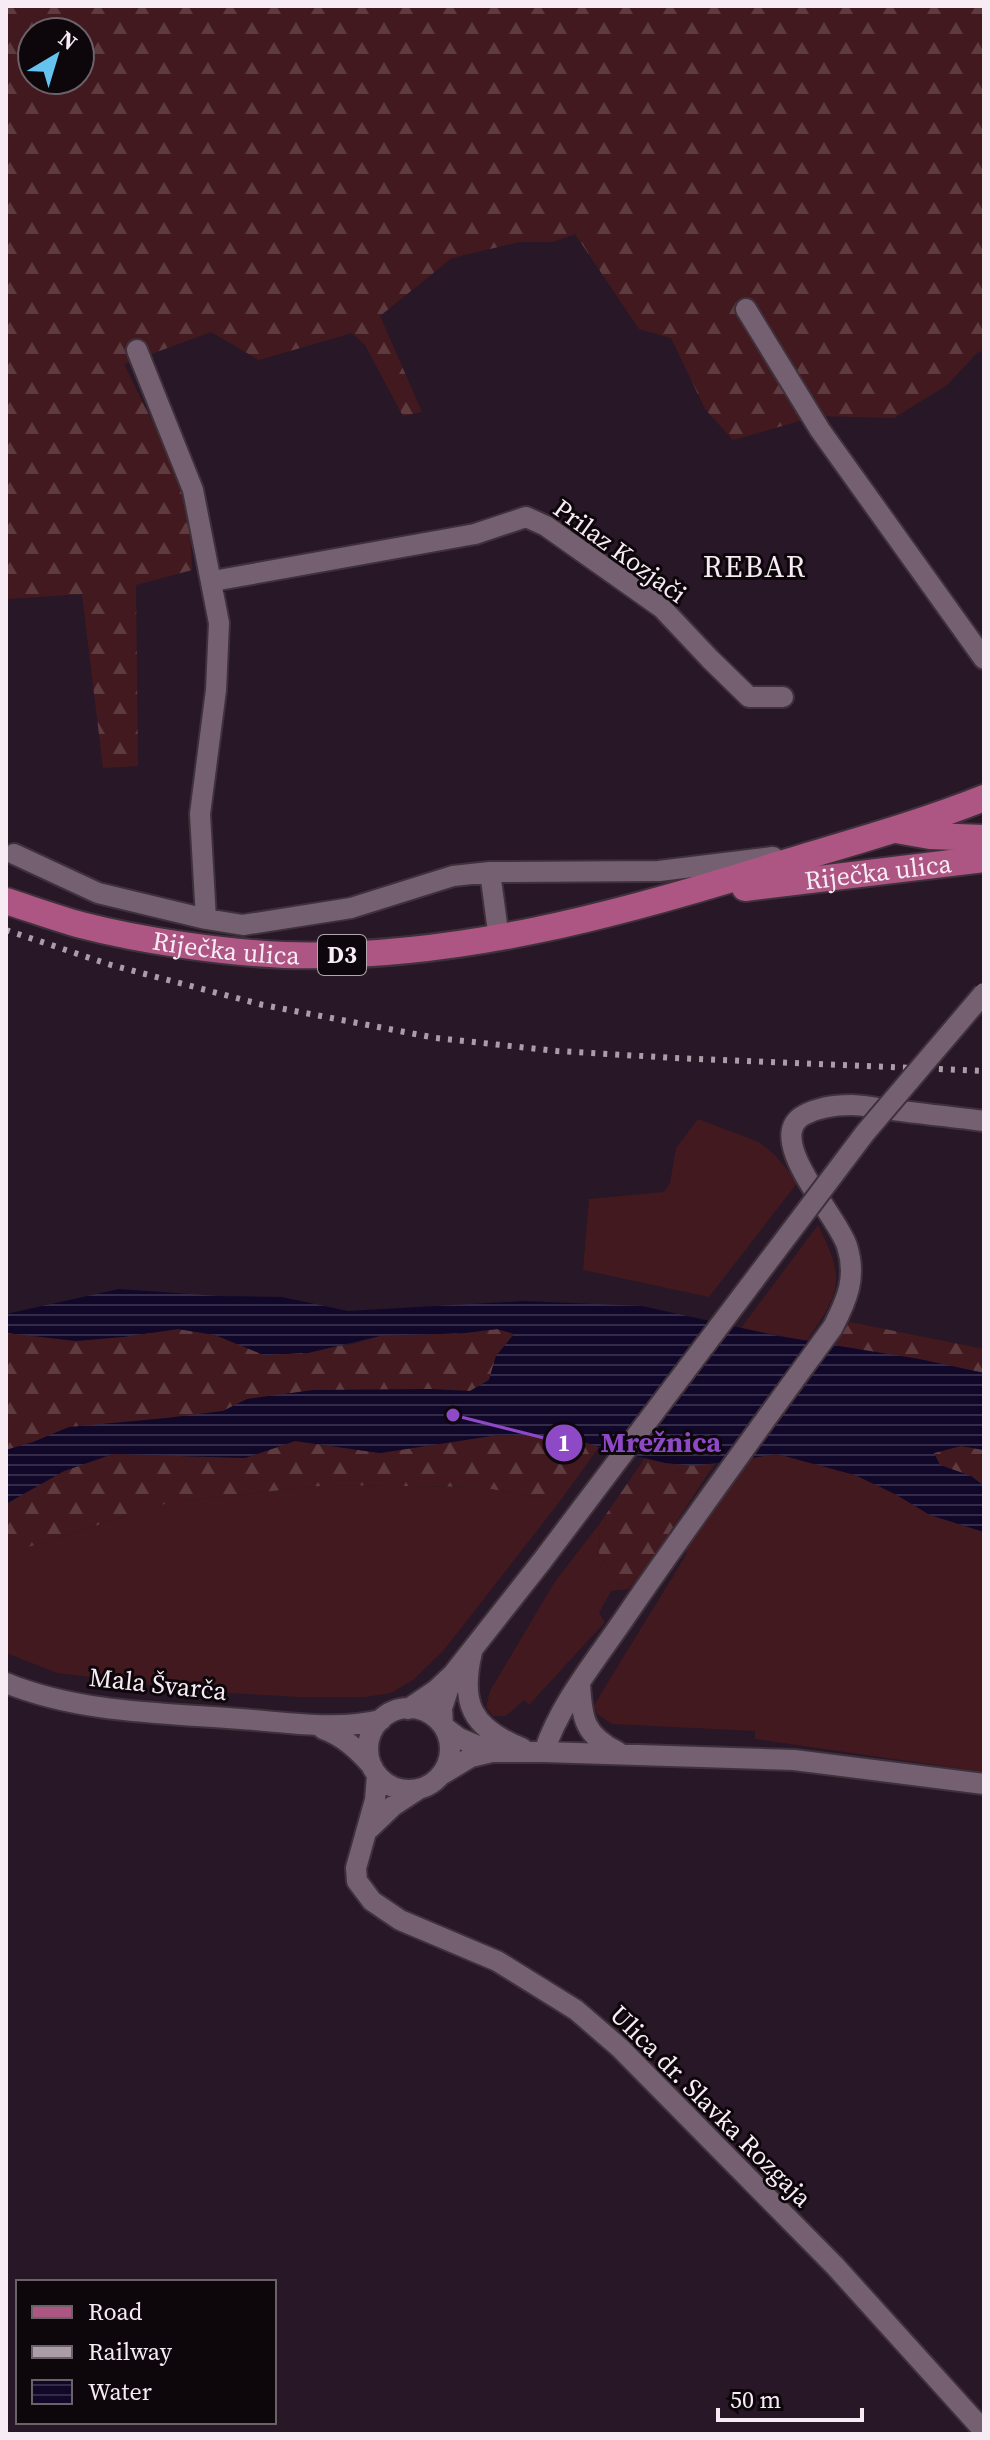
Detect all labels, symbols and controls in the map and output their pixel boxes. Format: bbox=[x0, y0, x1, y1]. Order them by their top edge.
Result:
north arrow bbox=[16, 16, 96, 96]
text: N bbox=[53, 23, 84, 57]
street label: Prilaz Kozjači bbox=[546, 491, 694, 611]
district label: REBAR bbox=[703, 546, 807, 587]
street label: Riječka ulica bbox=[803, 845, 954, 899]
street label: Riječka ulica bbox=[150, 922, 301, 973]
road number: D3 bbox=[318, 935, 366, 975]
callout: Mrežnica bbox=[544, 1417, 737, 1469]
text: Mrežnica bbox=[601, 1423, 721, 1461]
text: 1 bbox=[557, 1426, 571, 1459]
street label: Mala Švarča bbox=[87, 1659, 229, 1709]
street label: Ulica dr. Slavka Rozgaja bbox=[602, 1997, 821, 2216]
legend bbox=[16, 2280, 276, 2424]
text: Road bbox=[88, 2295, 143, 2328]
text: Railway bbox=[88, 2335, 173, 2368]
scale bar bbox=[718, 2372, 862, 2422]
text: Water bbox=[88, 2375, 152, 2408]
text: 50 m bbox=[730, 2383, 781, 2416]

